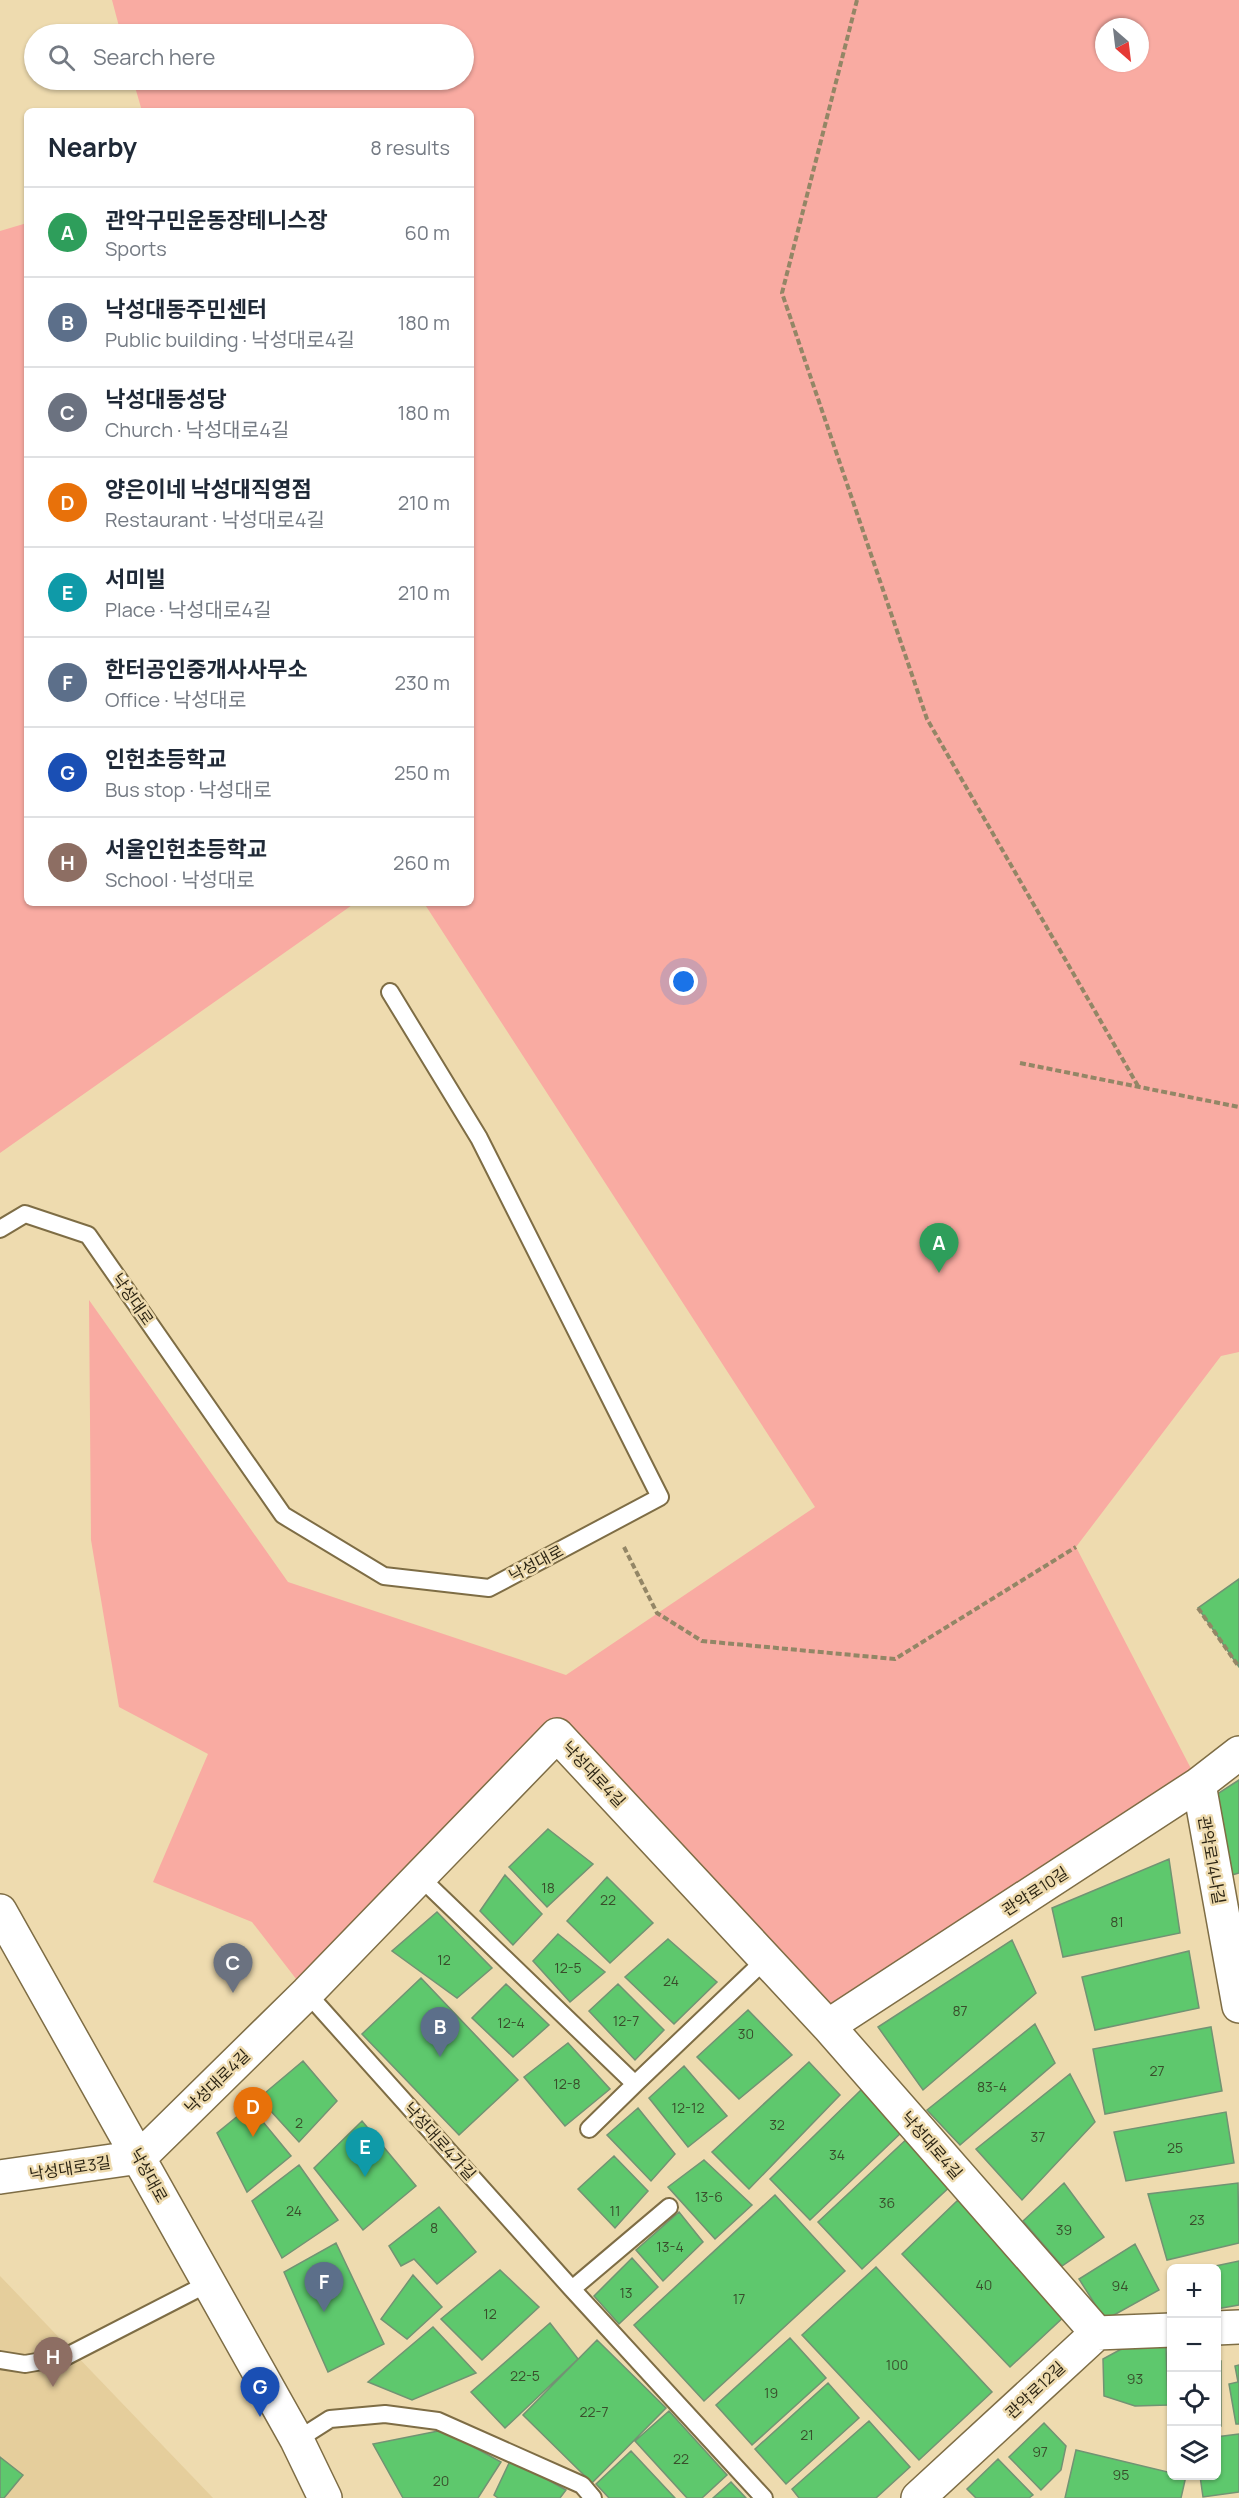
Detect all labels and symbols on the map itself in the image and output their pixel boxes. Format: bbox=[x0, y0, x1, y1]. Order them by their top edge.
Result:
north arrow bbox=[1095, 18, 1149, 72]
your location bbox=[669, 967, 698, 996]
pin: A bbox=[920, 1224, 958, 1273]
street label: 낙성대로 bbox=[107, 1269, 159, 1330]
street label: 낙성대로 bbox=[505, 1539, 567, 1587]
street label: 낙성대로4길 bbox=[558, 1736, 630, 1812]
street label: 관악로14나길 bbox=[1193, 1814, 1231, 1906]
street label: 관악로10길 bbox=[998, 1861, 1072, 1921]
house number: 18 bbox=[541, 1878, 555, 1897]
house number: 22 bbox=[600, 1890, 616, 1909]
house number: 81 bbox=[1110, 1912, 1124, 1931]
pin: C bbox=[214, 1944, 252, 1993]
house number: 12 bbox=[437, 1950, 451, 1969]
house number: 12-5 bbox=[554, 1958, 582, 1977]
house number: 24 bbox=[663, 1971, 679, 1990]
house number: 87 bbox=[952, 2001, 968, 2020]
pin: B bbox=[420, 2008, 460, 2057]
house number: 12-7 bbox=[613, 2011, 639, 2030]
house number: 12-4 bbox=[497, 2013, 525, 2032]
house number: 30 bbox=[738, 2024, 754, 2043]
street label: 낙성대로4길 bbox=[179, 2044, 255, 2118]
house number: 27 bbox=[1149, 2061, 1165, 2080]
house number: 12-8 bbox=[553, 2074, 581, 2093]
house number: 83-4 bbox=[977, 2077, 1007, 2096]
pin: D bbox=[234, 2088, 272, 2137]
street label: 낙성대로4가길 bbox=[399, 2097, 481, 2185]
house number: 12-12 bbox=[672, 2098, 704, 2117]
street label: 낙성대로4길 bbox=[896, 2106, 968, 2184]
house number: 2 bbox=[295, 2113, 303, 2132]
house number: 32 bbox=[769, 2115, 785, 2134]
house number: 37 bbox=[1031, 2127, 1045, 2146]
pin: E bbox=[346, 2128, 385, 2177]
house number: 25 bbox=[1167, 2138, 1183, 2157]
street label: 낙성대로 bbox=[125, 2144, 173, 2206]
house number: 34 bbox=[829, 2145, 845, 2164]
street label: 낙성대로3길 bbox=[28, 2151, 112, 2185]
house number: 13-6 bbox=[695, 2187, 723, 2206]
house number: 36 bbox=[879, 2193, 895, 2212]
house number: 24 bbox=[286, 2201, 302, 2220]
house number: 11 bbox=[610, 2201, 620, 2220]
house number: 23 bbox=[1189, 2210, 1205, 2229]
house number: 8 bbox=[430, 2218, 438, 2237]
house number: 39 bbox=[1056, 2220, 1072, 2239]
house number: 13-4 bbox=[656, 2237, 684, 2256]
pin: F bbox=[304, 2262, 344, 2312]
house number: 40 bbox=[976, 2275, 992, 2294]
house number: 94 bbox=[1112, 2276, 1128, 2295]
house number: 13 bbox=[619, 2283, 633, 2302]
house number: 17 bbox=[733, 2289, 745, 2308]
house number: 12 bbox=[483, 2304, 497, 2323]
pin: H bbox=[34, 2338, 72, 2387]
house number: 100 bbox=[886, 2355, 908, 2374]
street label: 관악로12길 bbox=[1000, 2357, 1070, 2423]
house number: 22-5 bbox=[510, 2366, 540, 2385]
pin: G bbox=[240, 2368, 280, 2417]
house number: 93 bbox=[1127, 2369, 1143, 2388]
house number: 19 bbox=[764, 2383, 778, 2402]
house number: 22-7 bbox=[580, 2402, 608, 2421]
house number: 21 bbox=[800, 2425, 814, 2444]
house number: 97 bbox=[1032, 2442, 1048, 2461]
house number: 22 bbox=[673, 2449, 689, 2468]
house number: 95 bbox=[1113, 2465, 1129, 2484]
house number: 20 bbox=[433, 2471, 449, 2490]

